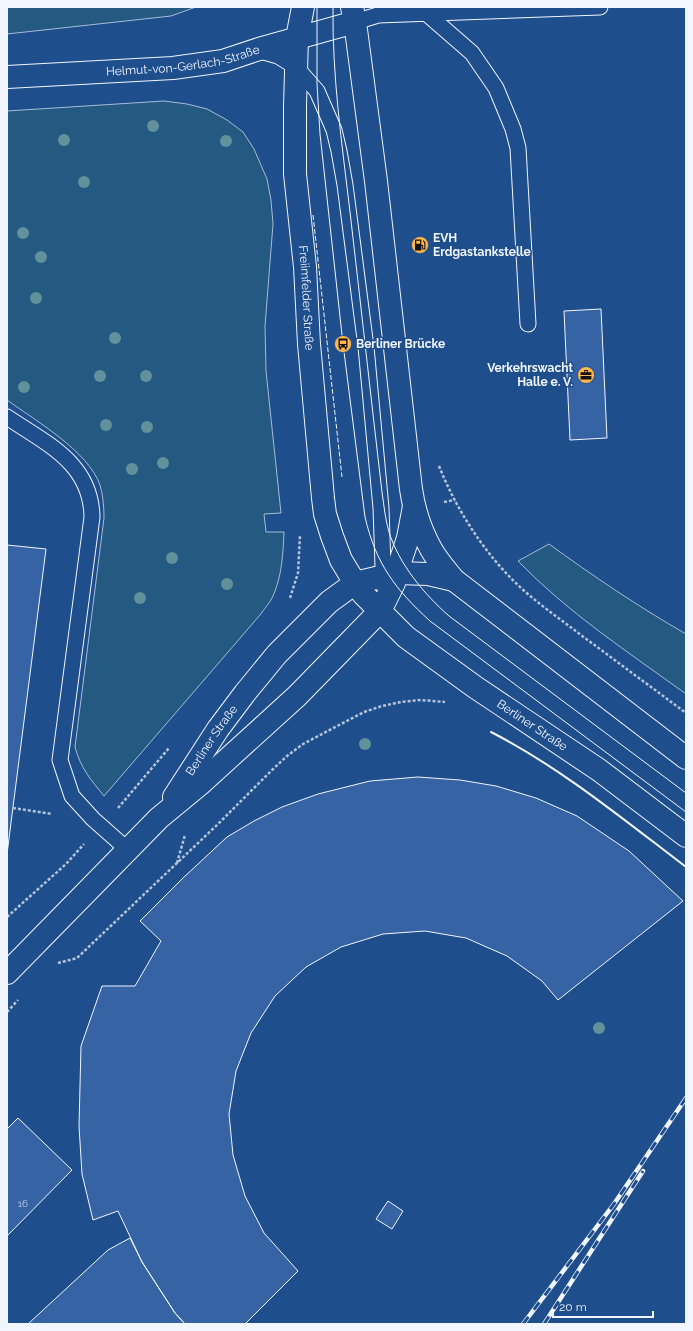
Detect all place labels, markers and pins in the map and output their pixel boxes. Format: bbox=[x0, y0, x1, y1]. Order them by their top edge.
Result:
place label: EVH Erdgastankstelle bbox=[433, 231, 531, 259]
fuel station icon: EVH Erdgastankstelle bbox=[410, 235, 430, 255]
bus stop icon: Berliner Brücke bbox=[333, 334, 353, 354]
place label: Berliner Brücke bbox=[356, 337, 445, 351]
place label: Verkehrswacht Halle e. V. bbox=[487, 361, 573, 389]
office icon: Verkehrswacht Halle e. V. bbox=[576, 365, 596, 385]

